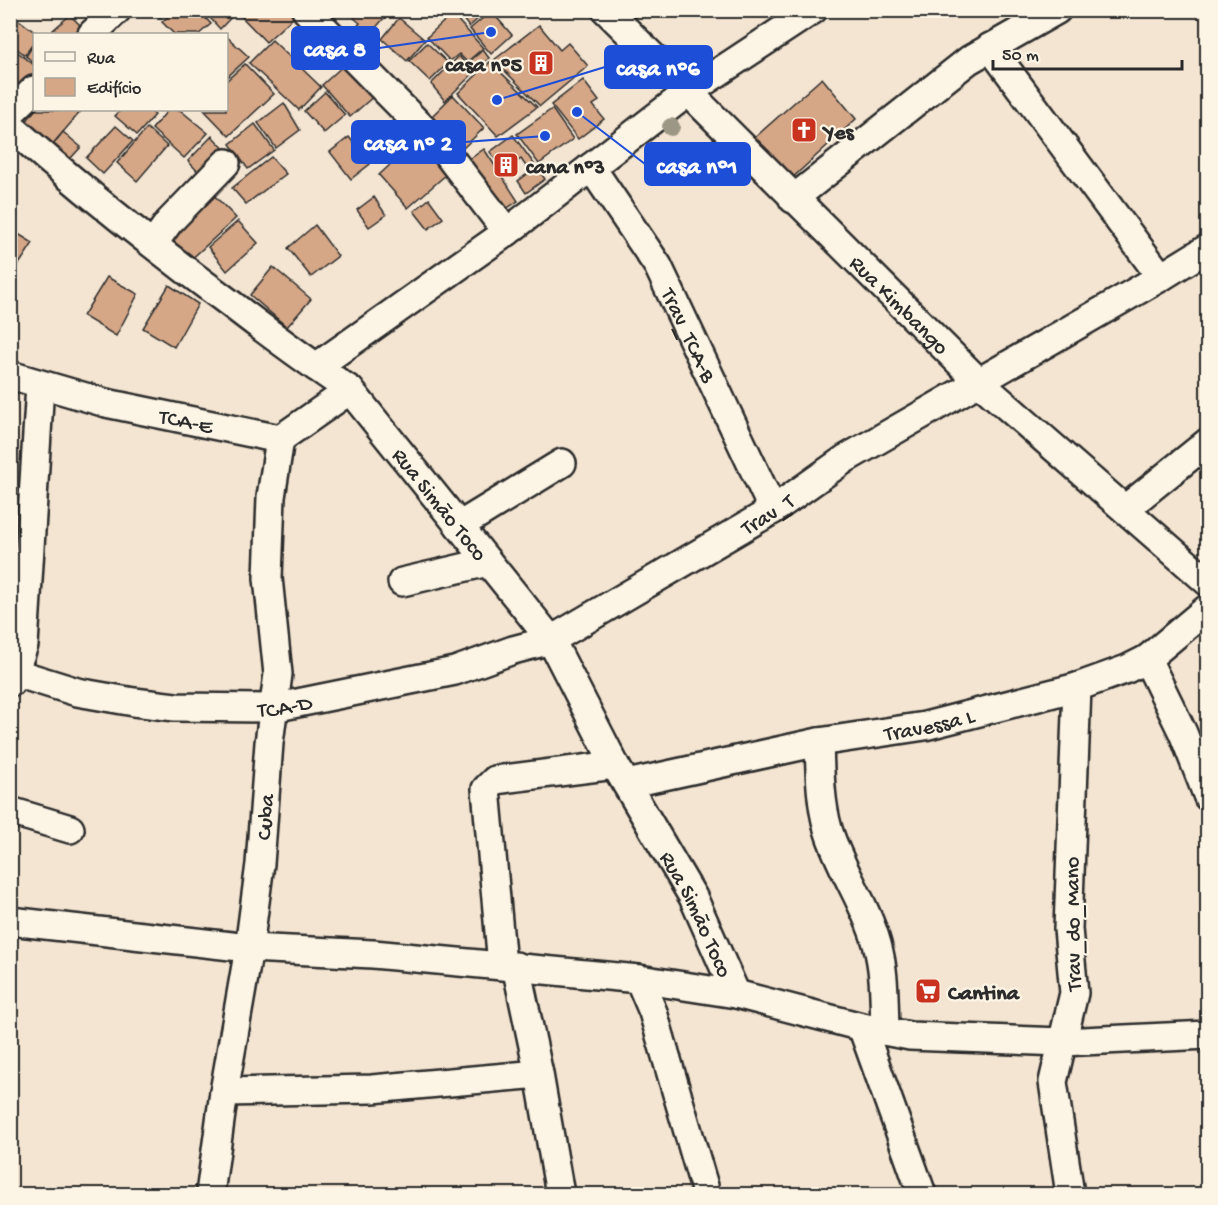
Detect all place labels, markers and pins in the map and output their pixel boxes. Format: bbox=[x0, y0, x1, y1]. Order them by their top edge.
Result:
callout: casa 8 bbox=[292, 27, 379, 69]
callout: casa nº6 bbox=[605, 46, 712, 88]
building icon: casa nº5 bbox=[526, 48, 556, 78]
place label: casa nº5 bbox=[445, 54, 522, 80]
church icon: Yes bbox=[789, 115, 819, 145]
callout: casa nº 2 bbox=[352, 121, 465, 163]
place label: Yes bbox=[821, 121, 856, 147]
callout: casa nº1 bbox=[645, 143, 750, 185]
building icon: cana nº3 bbox=[491, 150, 521, 180]
place label: cana nº3 bbox=[526, 156, 605, 182]
supermarket icon: Cantina bbox=[913, 976, 943, 1006]
place label: Cantina bbox=[947, 982, 1021, 1008]

